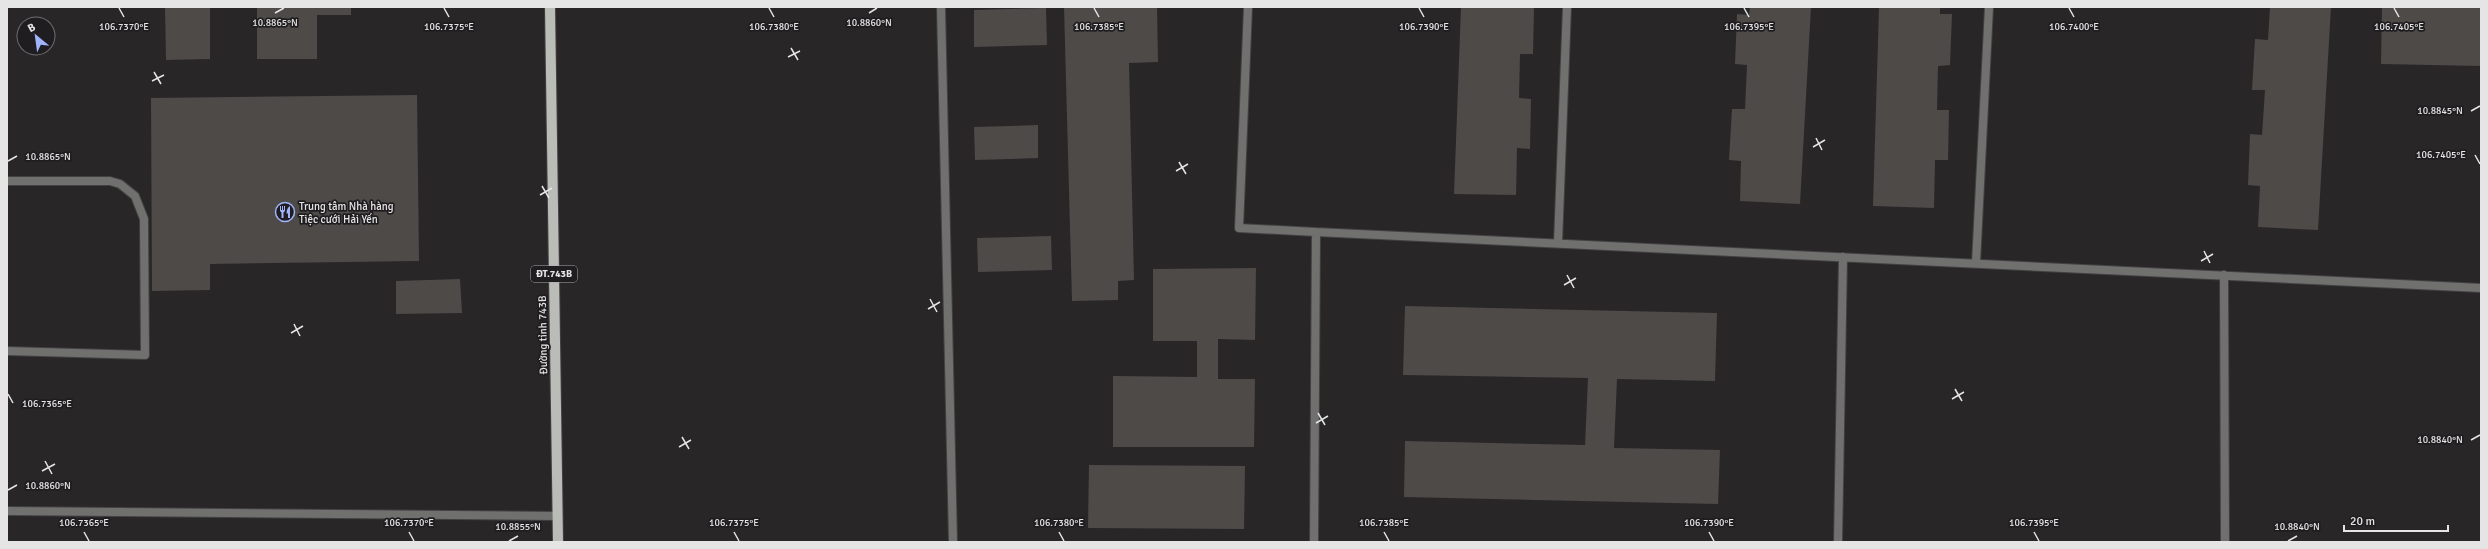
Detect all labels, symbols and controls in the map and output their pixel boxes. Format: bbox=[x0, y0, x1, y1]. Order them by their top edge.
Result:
north arrow bbox=[16, 16, 56, 56]
text: 10.8865°N bbox=[252, 17, 298, 29]
text: 10.8860°N bbox=[846, 17, 892, 29]
text: B bbox=[25, 20, 38, 35]
text: 106.7370°E bbox=[99, 21, 149, 33]
text: 106.7375°E bbox=[424, 21, 474, 33]
text: 106.7380°E bbox=[749, 21, 799, 33]
text: 106.7385°E bbox=[1074, 21, 1124, 33]
text: 106.7390°E bbox=[1399, 21, 1449, 33]
text: 106.7395°E bbox=[1724, 21, 1774, 33]
text: 106.7400°E bbox=[2049, 21, 2099, 33]
text: 106.7405°E bbox=[2374, 21, 2424, 33]
text: 10.8845°N bbox=[2417, 105, 2463, 117]
text: 106.7405°E bbox=[2416, 149, 2466, 161]
text: 10.8865°N bbox=[25, 151, 71, 163]
place label: Trung tâm Nhà hàng Tiệc cưới Hải Yến bbox=[299, 200, 394, 226]
restaurant icon: Trung tâm Nhà hàng Tiệc cưới Hải Yến bbox=[274, 201, 296, 223]
road number: ĐT.743B bbox=[531, 266, 577, 282]
street label: Đường tỉnh 743B bbox=[536, 295, 550, 375]
text: 106.7365°E bbox=[22, 398, 72, 410]
text: 10.8840°N bbox=[2417, 434, 2463, 446]
text: 10.8860°N bbox=[25, 480, 71, 492]
scale bar bbox=[2344, 507, 2448, 533]
text: 20 m bbox=[2350, 514, 2375, 529]
text: 106.7365°E bbox=[59, 517, 109, 529]
text: 106.7370°E bbox=[384, 517, 434, 529]
text: 106.7375°E bbox=[709, 517, 759, 529]
text: 106.7380°E bbox=[1034, 517, 1084, 529]
text: 106.7385°E bbox=[1359, 517, 1409, 529]
text: 106.7390°E bbox=[1684, 517, 1734, 529]
text: 106.7395°E bbox=[2009, 517, 2059, 529]
text: 10.8855°N bbox=[495, 521, 541, 533]
text: 10.8840°N bbox=[2274, 521, 2320, 533]

